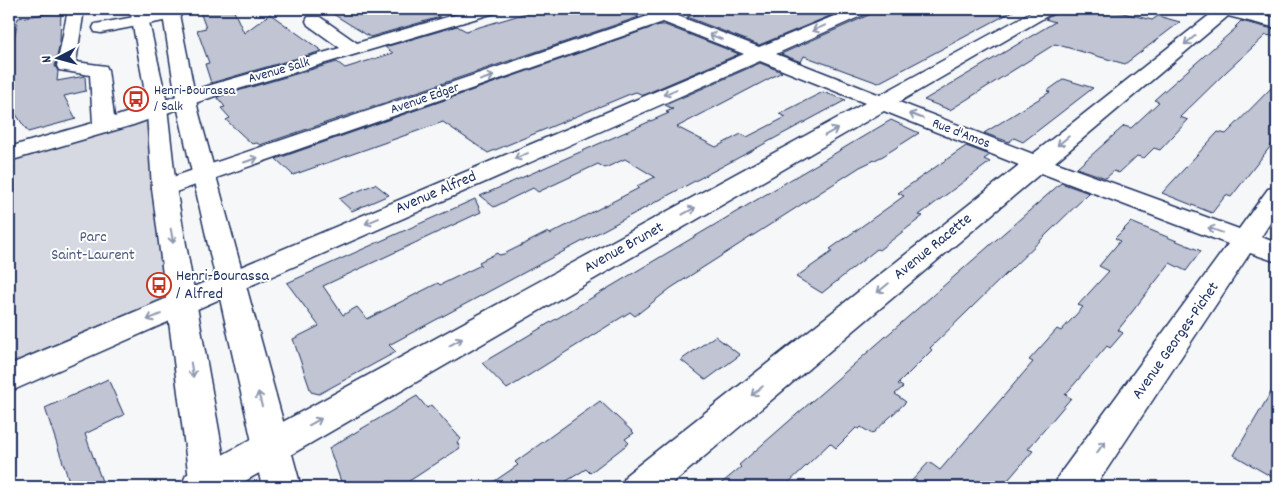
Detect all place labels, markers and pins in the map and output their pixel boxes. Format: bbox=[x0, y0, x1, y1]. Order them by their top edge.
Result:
place label: Henri-Bourassa / Salk bbox=[154, 81, 236, 117]
bus stop icon: Henri-Bourassa / Salk bbox=[123, 86, 149, 112]
place label: Henri-Bourassa / Alfred bbox=[176, 265, 269, 306]
bus stop icon: Henri-Bourassa / Alfred bbox=[146, 272, 172, 298]

